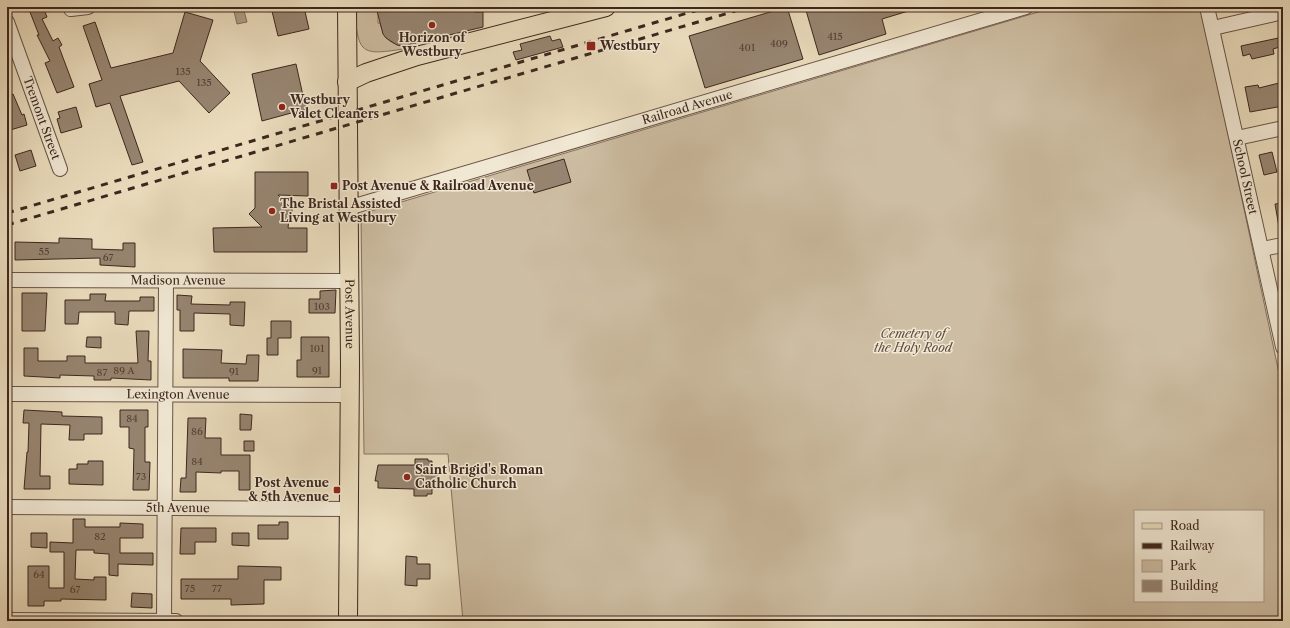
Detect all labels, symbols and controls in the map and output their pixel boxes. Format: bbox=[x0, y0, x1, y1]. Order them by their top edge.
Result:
marker: Horizon of Westbury bbox=[427, 20, 437, 30]
place label: Horizon of Westbury bbox=[399, 30, 467, 59]
house number: 415 bbox=[827, 30, 843, 43]
house number: 409 bbox=[770, 37, 788, 50]
place label: Westbury bbox=[599, 38, 660, 53]
marker: Westbury bbox=[585, 40, 597, 52]
house number: 401 bbox=[739, 41, 756, 54]
house number: 135 bbox=[175, 65, 191, 78]
street label: Tremont Street bbox=[20, 74, 64, 162]
house number: 135 bbox=[196, 76, 212, 89]
street label: Railroad Avenue bbox=[640, 86, 735, 127]
place label: Westbury Valet Cleaners bbox=[289, 92, 380, 121]
marker: Westbury Valet Cleaners bbox=[277, 102, 287, 112]
street label: School Street bbox=[1230, 138, 1261, 216]
place label: Post Avenue & Railroad Avenue bbox=[342, 178, 534, 193]
marker: Post Avenue & Railroad Avenue bbox=[329, 181, 339, 191]
place label: The Bristal Assisted Living at Westbury bbox=[280, 196, 401, 225]
marker: The Bristal Assisted Living at Westbury bbox=[267, 206, 277, 216]
house number: 55 bbox=[39, 245, 49, 258]
house number: 67 bbox=[103, 251, 113, 264]
street label: Madison Avenue bbox=[131, 272, 226, 288]
street label: Post Avenue bbox=[342, 279, 358, 349]
house number: 103 bbox=[314, 300, 330, 313]
park label: Cemetery of the Holy Rood bbox=[874, 326, 954, 355]
house number: 101 bbox=[310, 342, 325, 355]
house number: 89 A bbox=[113, 364, 135, 377]
house number: 91 bbox=[312, 364, 323, 377]
house number: 91 bbox=[229, 365, 240, 378]
house number: 87 bbox=[97, 366, 107, 379]
street label: Lexington Avenue bbox=[126, 386, 230, 402]
house number: 84 bbox=[126, 412, 138, 425]
house number: 86 bbox=[191, 425, 203, 438]
house number: 84 bbox=[191, 455, 203, 468]
place label: Saint Brigid's Roman Catholic Church bbox=[415, 462, 544, 491]
house number: 73 bbox=[136, 470, 146, 483]
marker: Saint Brigid's Roman Catholic Church bbox=[402, 472, 412, 482]
place label: Post Avenue & 5th Avenue bbox=[248, 475, 329, 504]
marker: Post Avenue & 5th Avenue bbox=[332, 485, 342, 495]
street label: 5th Avenue bbox=[146, 500, 210, 515]
legend bbox=[1134, 510, 1264, 602]
text: Road bbox=[1170, 518, 1200, 533]
house number: 82 bbox=[94, 530, 106, 543]
text: Railway bbox=[1170, 538, 1215, 553]
text: Park bbox=[1170, 558, 1197, 573]
house number: 64 bbox=[33, 568, 45, 581]
text: Building bbox=[1170, 578, 1218, 593]
house number: 75 bbox=[185, 582, 195, 595]
house number: 77 bbox=[212, 582, 222, 595]
house number: 67 bbox=[70, 583, 80, 596]

